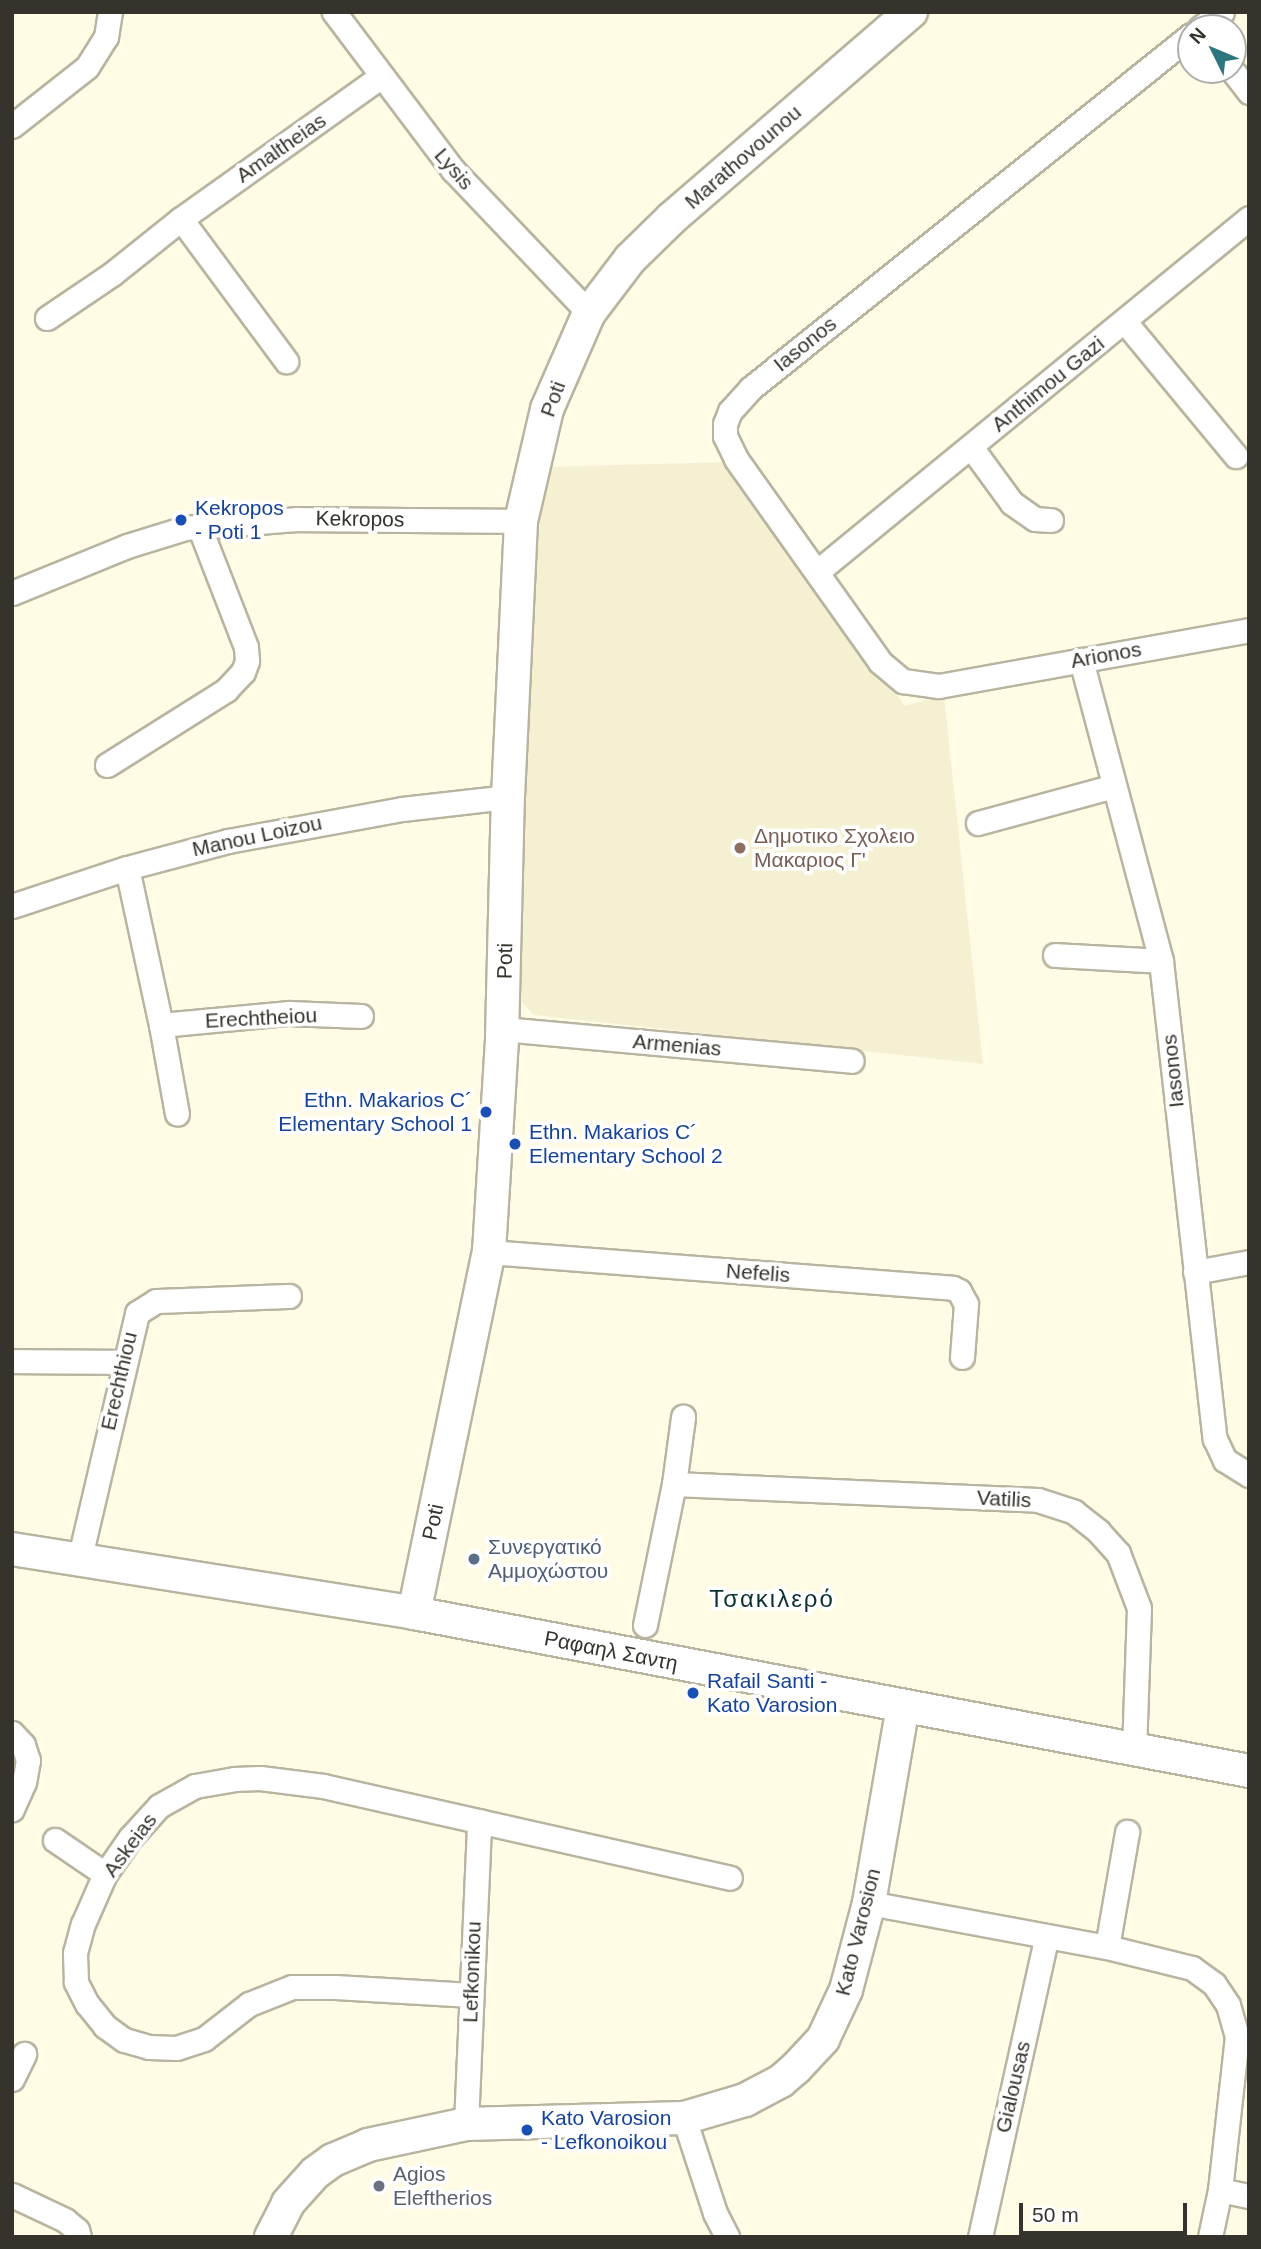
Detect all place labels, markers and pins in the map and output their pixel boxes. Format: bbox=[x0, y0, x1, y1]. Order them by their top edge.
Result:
place label: Kekropos - Poti 1 bbox=[195, 495, 284, 545]
marker: Kekropos - Poti 1 bbox=[173, 512, 189, 528]
place label: Δημοτικο Σχολειο Μακαριος Γ' bbox=[754, 823, 915, 873]
marker: Δημοτικο Σχολειο Μακαριος Γ' bbox=[732, 840, 748, 856]
place label: Ethn. Makarios C´ Elementary School 1 bbox=[278, 1087, 472, 1137]
marker: Ethn. Makarios C´ Elementary School 1 bbox=[478, 1104, 494, 1120]
place label: Ethn. Makarios C´ Elementary School 2 bbox=[529, 1119, 723, 1169]
marker: Ethn. Makarios C´ Elementary School 2 bbox=[507, 1136, 523, 1152]
place label: Συνεργατικό Αμμοχώστου bbox=[488, 1534, 608, 1584]
marker: Συνεργατικό Αμμοχώστου bbox=[466, 1551, 482, 1567]
place label: Rafail Santi - Kato Varosion bbox=[707, 1668, 837, 1718]
marker: Rafail Santi - Kato Varosion bbox=[685, 1685, 701, 1701]
place label: Kato Varosion - Lefkonoikou bbox=[541, 2105, 671, 2155]
marker: Kato Varosion - Lefkonoikou bbox=[519, 2122, 535, 2138]
place label: Agios Eleftherios bbox=[393, 2161, 492, 2211]
marker: Agios Eleftherios bbox=[371, 2178, 387, 2194]

